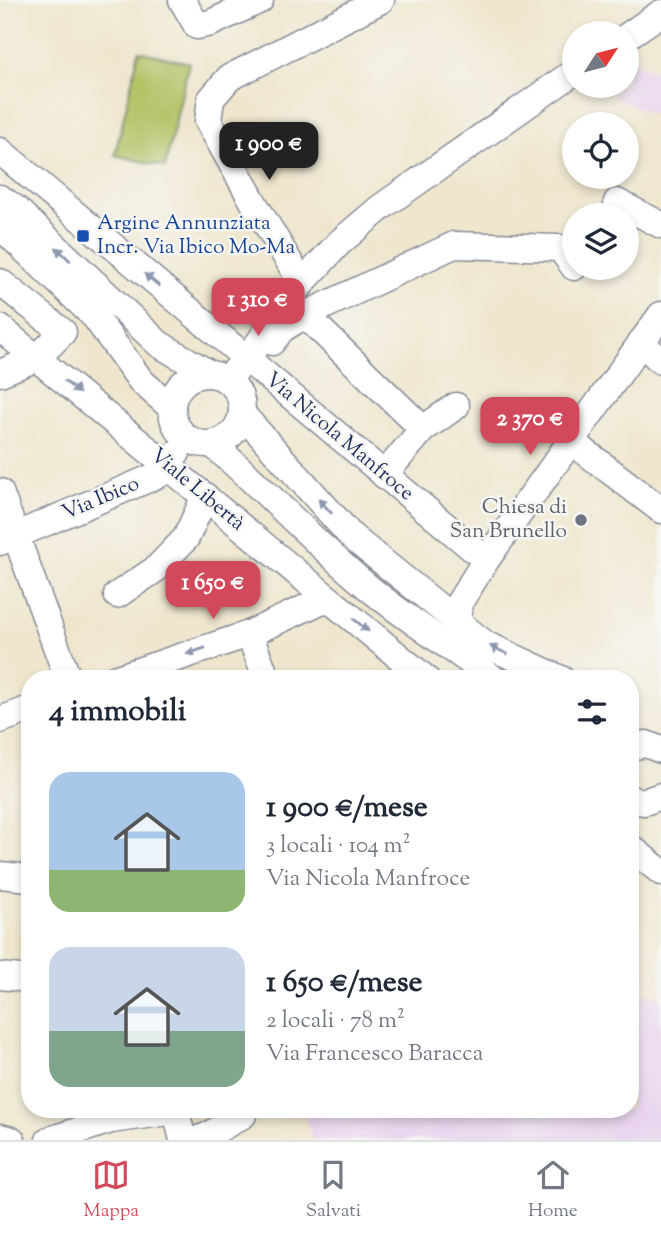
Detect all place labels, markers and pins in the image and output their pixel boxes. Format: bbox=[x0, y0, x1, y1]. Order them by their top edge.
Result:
pin: 1 900 € bbox=[204, 122, 334, 182]
place label: Argine Annunziata Incr. Via Ibico Mo-Ma bbox=[97, 209, 295, 263]
marker: Argine Annunziata Incr. Via Ibico Mo-Ma bbox=[75, 228, 91, 244]
pin: 1 310 € bbox=[193, 278, 323, 338]
pin: 2 370 € bbox=[465, 398, 595, 457]
place label: Chiesa di San Brunello bbox=[450, 493, 567, 547]
marker: Chiesa di San Brunello bbox=[573, 512, 589, 528]
pin: 1 650 € bbox=[148, 562, 278, 621]

